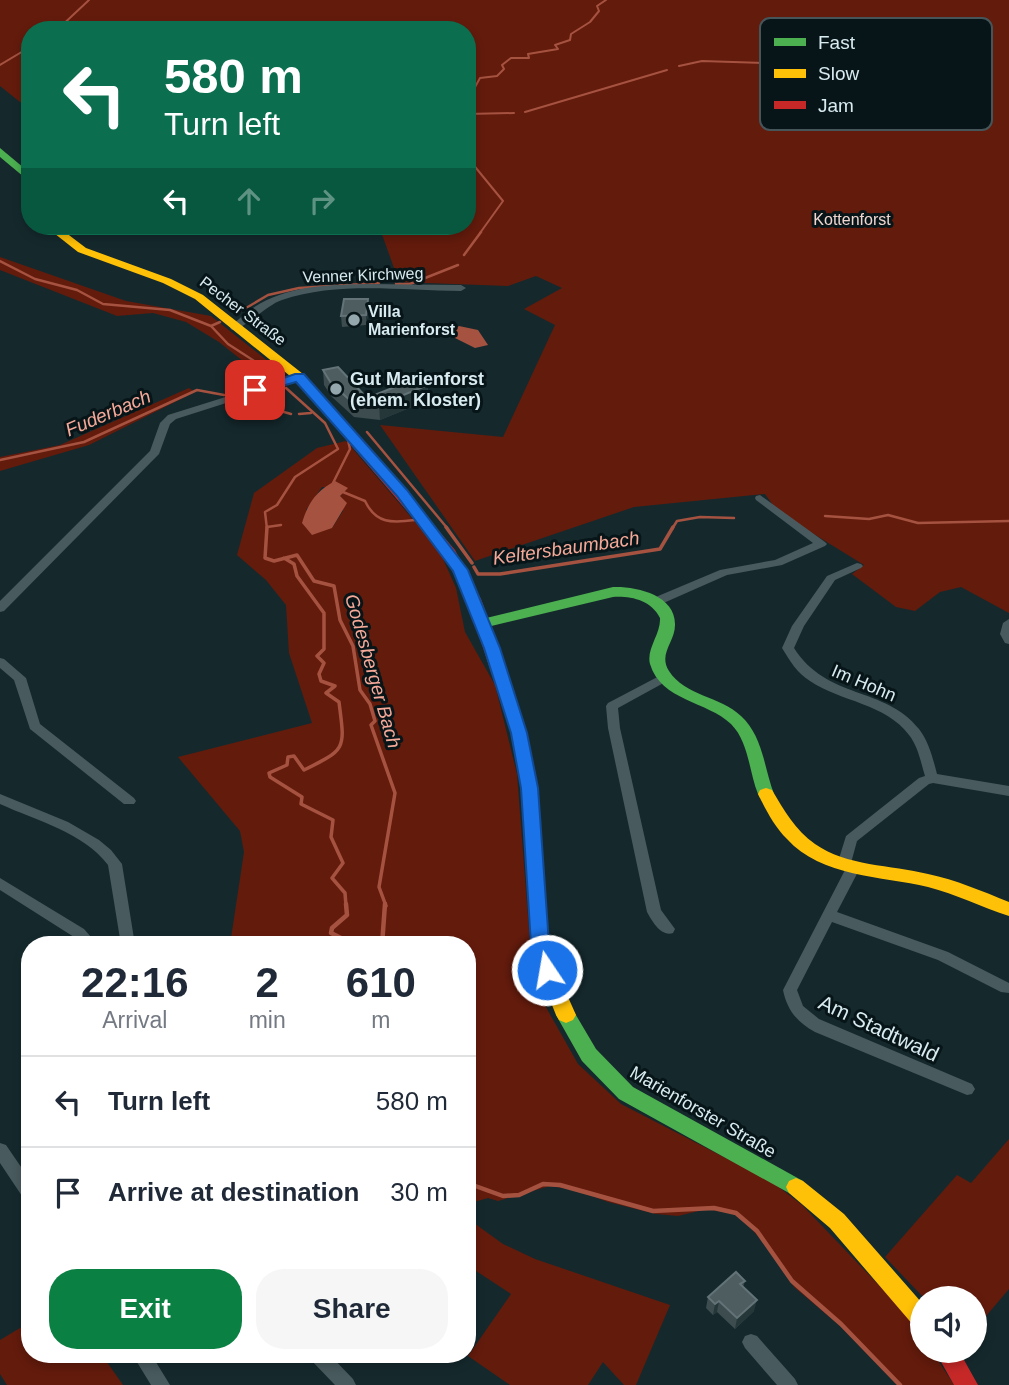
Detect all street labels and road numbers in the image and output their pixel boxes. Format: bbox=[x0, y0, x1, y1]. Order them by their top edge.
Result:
street label: Venner Kirchweg bbox=[302, 264, 424, 286]
street label: Pecher Straße bbox=[197, 273, 289, 349]
street label: Im Hohn bbox=[829, 661, 899, 705]
street label: Am Stadtwald bbox=[815, 990, 943, 1066]
street label: Marienforster Straße bbox=[627, 1062, 779, 1162]

